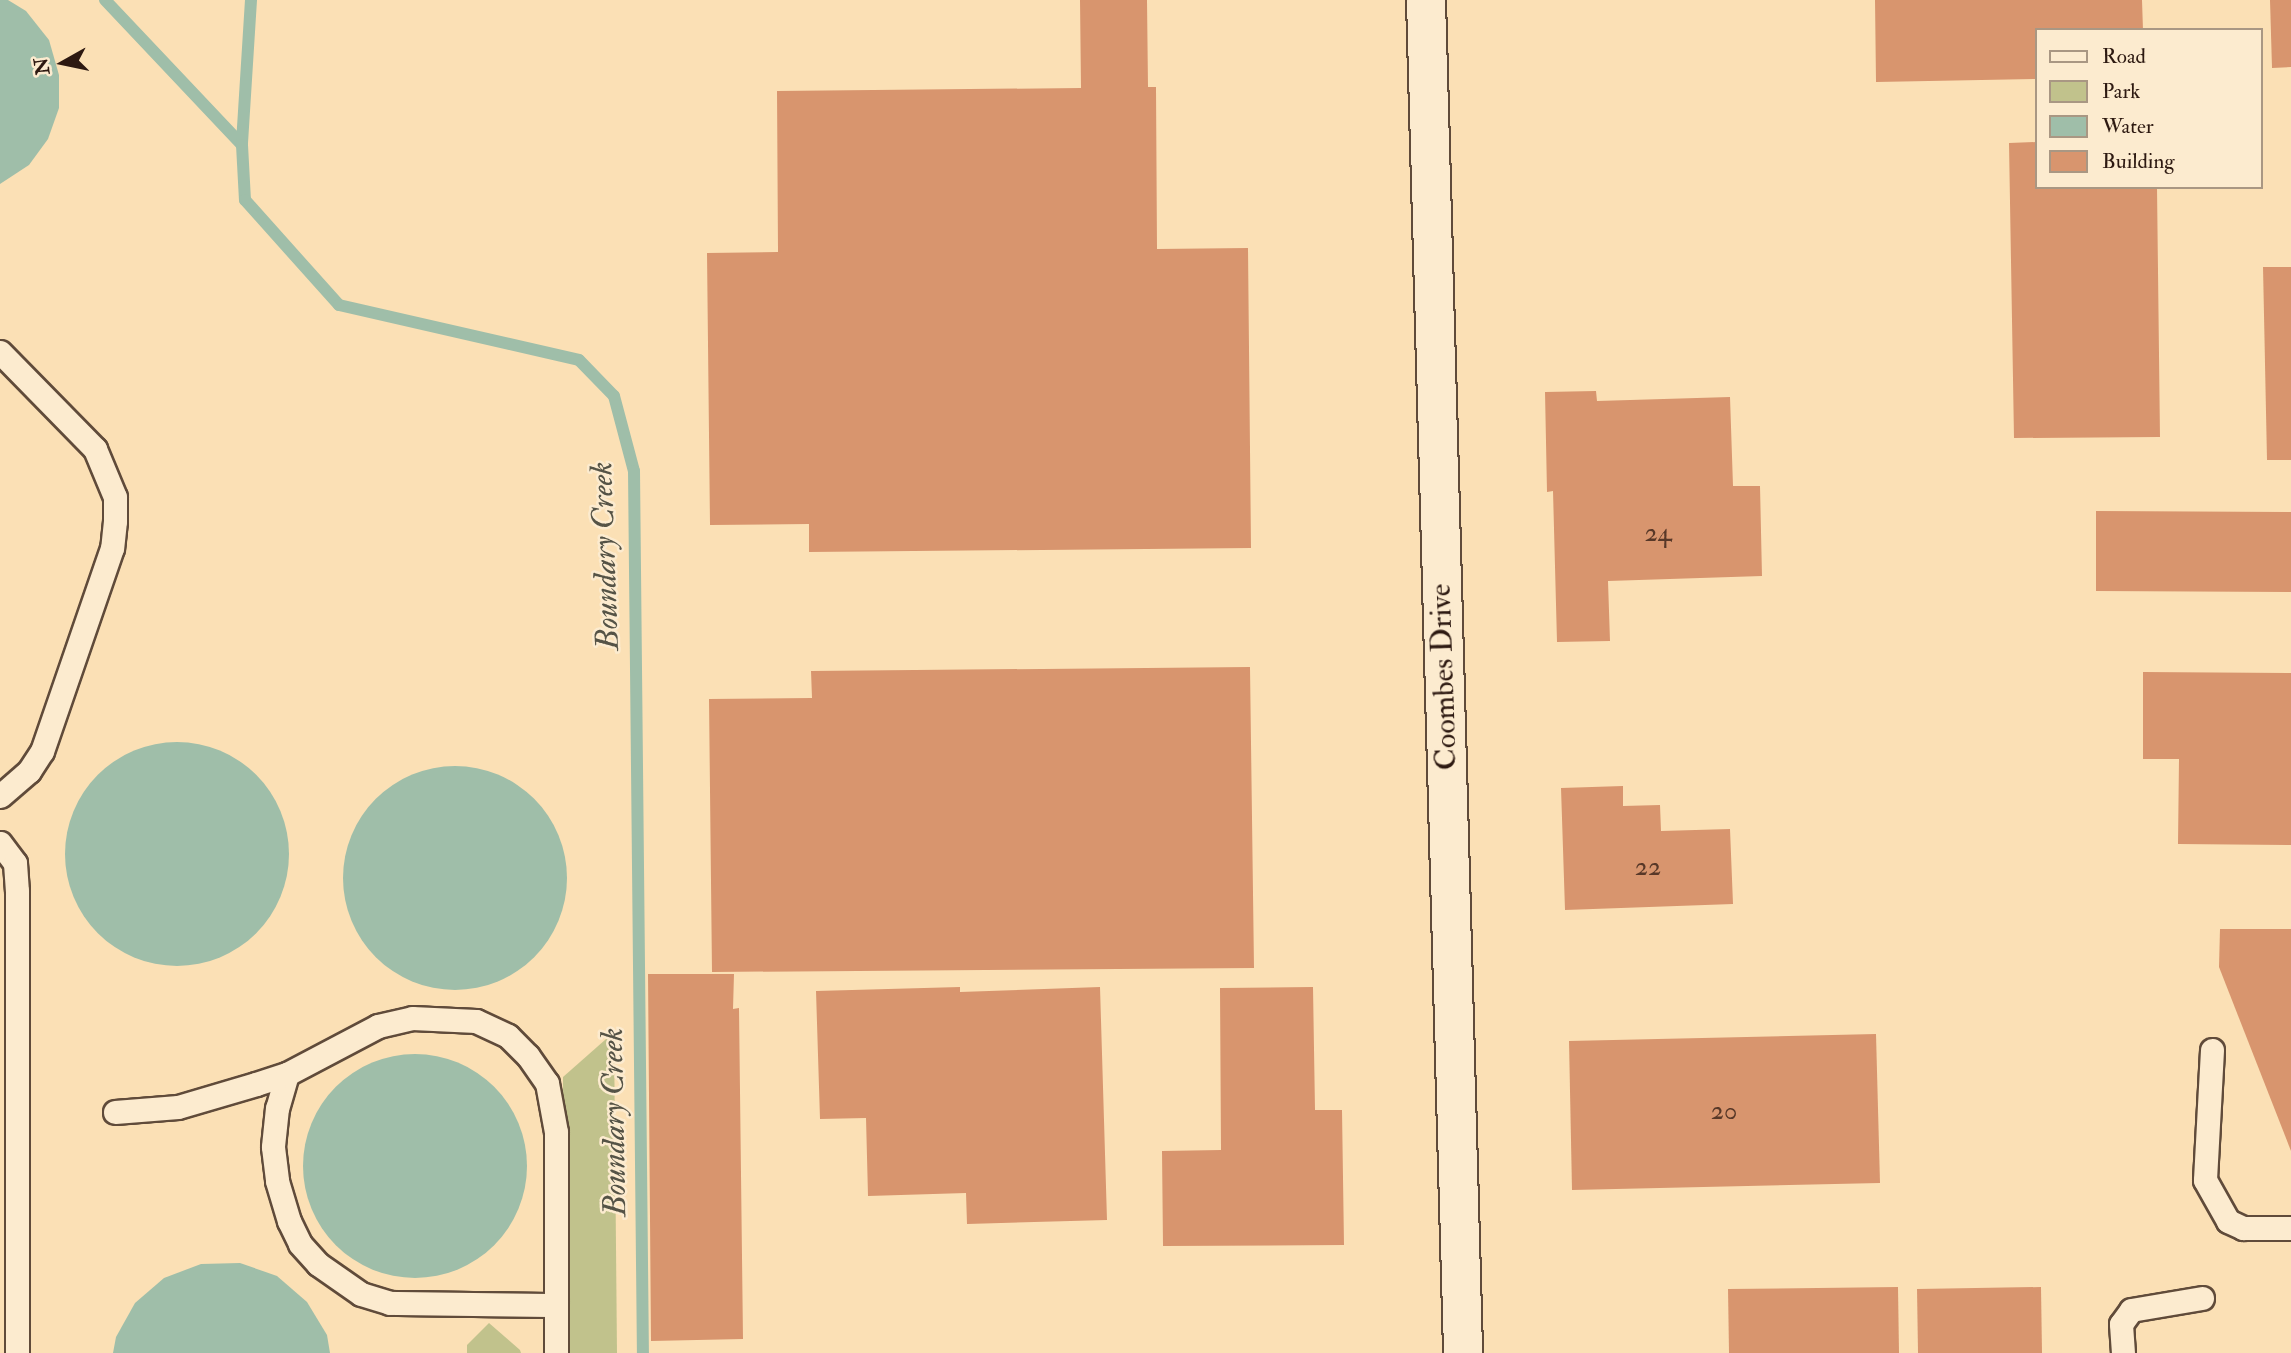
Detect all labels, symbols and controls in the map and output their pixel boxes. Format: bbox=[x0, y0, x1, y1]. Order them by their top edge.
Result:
north arrow bbox=[28, 28, 98, 98]
legend bbox=[2036, 28, 2263, 189]
text: Road bbox=[2102, 43, 2146, 70]
text: N bbox=[29, 56, 55, 77]
text: Park bbox=[2102, 78, 2140, 105]
text: Water bbox=[2102, 113, 2154, 140]
text: Building bbox=[2102, 148, 2175, 175]
water label: Boundary Creek bbox=[583, 461, 627, 651]
house number: 24 bbox=[1644, 518, 1672, 550]
street label: Coombes Drive bbox=[1423, 583, 1465, 771]
house number: 22 bbox=[1635, 852, 1661, 884]
water label: Boundary Creek bbox=[593, 1027, 635, 1217]
house number: 20 bbox=[1711, 1096, 1737, 1128]

